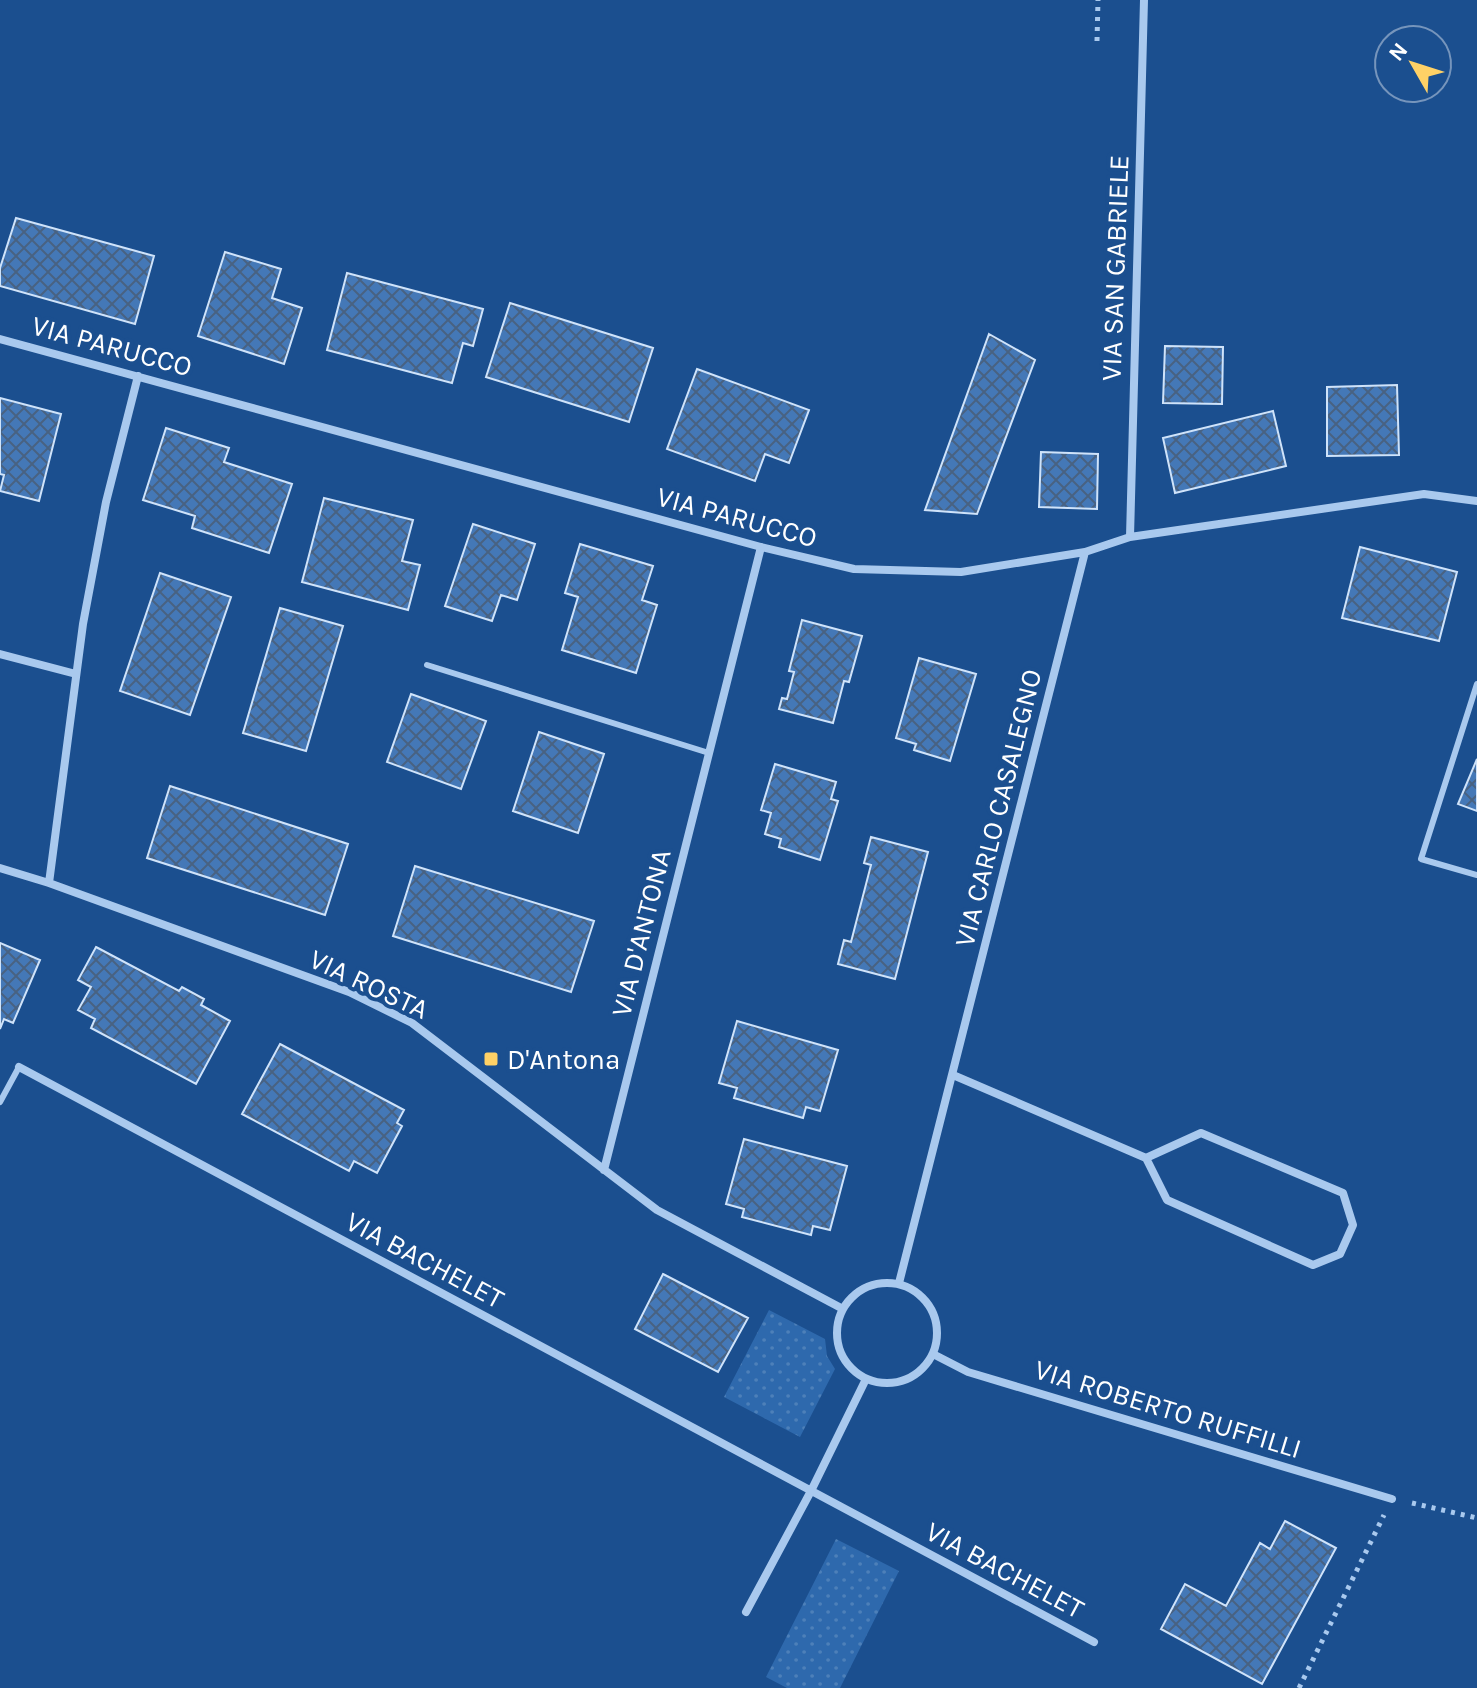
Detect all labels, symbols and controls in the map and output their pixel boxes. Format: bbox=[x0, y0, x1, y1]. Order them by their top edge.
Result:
north arrow bbox=[1373, 24, 1453, 104]
text: N bbox=[1383, 38, 1413, 66]
street label: VIA SAN GABRIELE bbox=[1095, 154, 1135, 382]
street label: VIA PARUCCO bbox=[28, 309, 196, 383]
street label: VIA PARUCCO bbox=[653, 480, 821, 554]
street label: VIA CARLO CASALEGNO bbox=[948, 666, 1048, 950]
street label: VIA D'ANTONA bbox=[604, 846, 678, 1020]
street label: VIA ROSTA bbox=[304, 942, 434, 1026]
place label: D'Antona bbox=[507, 1043, 620, 1076]
marker: D'Antona bbox=[482, 1050, 500, 1068]
street label: VIA BACHELET bbox=[340, 1205, 510, 1315]
street label: VIA ROBERTO RUFFILLI bbox=[1031, 1353, 1305, 1465]
street label: VIA BACHELET bbox=[920, 1515, 1090, 1625]

